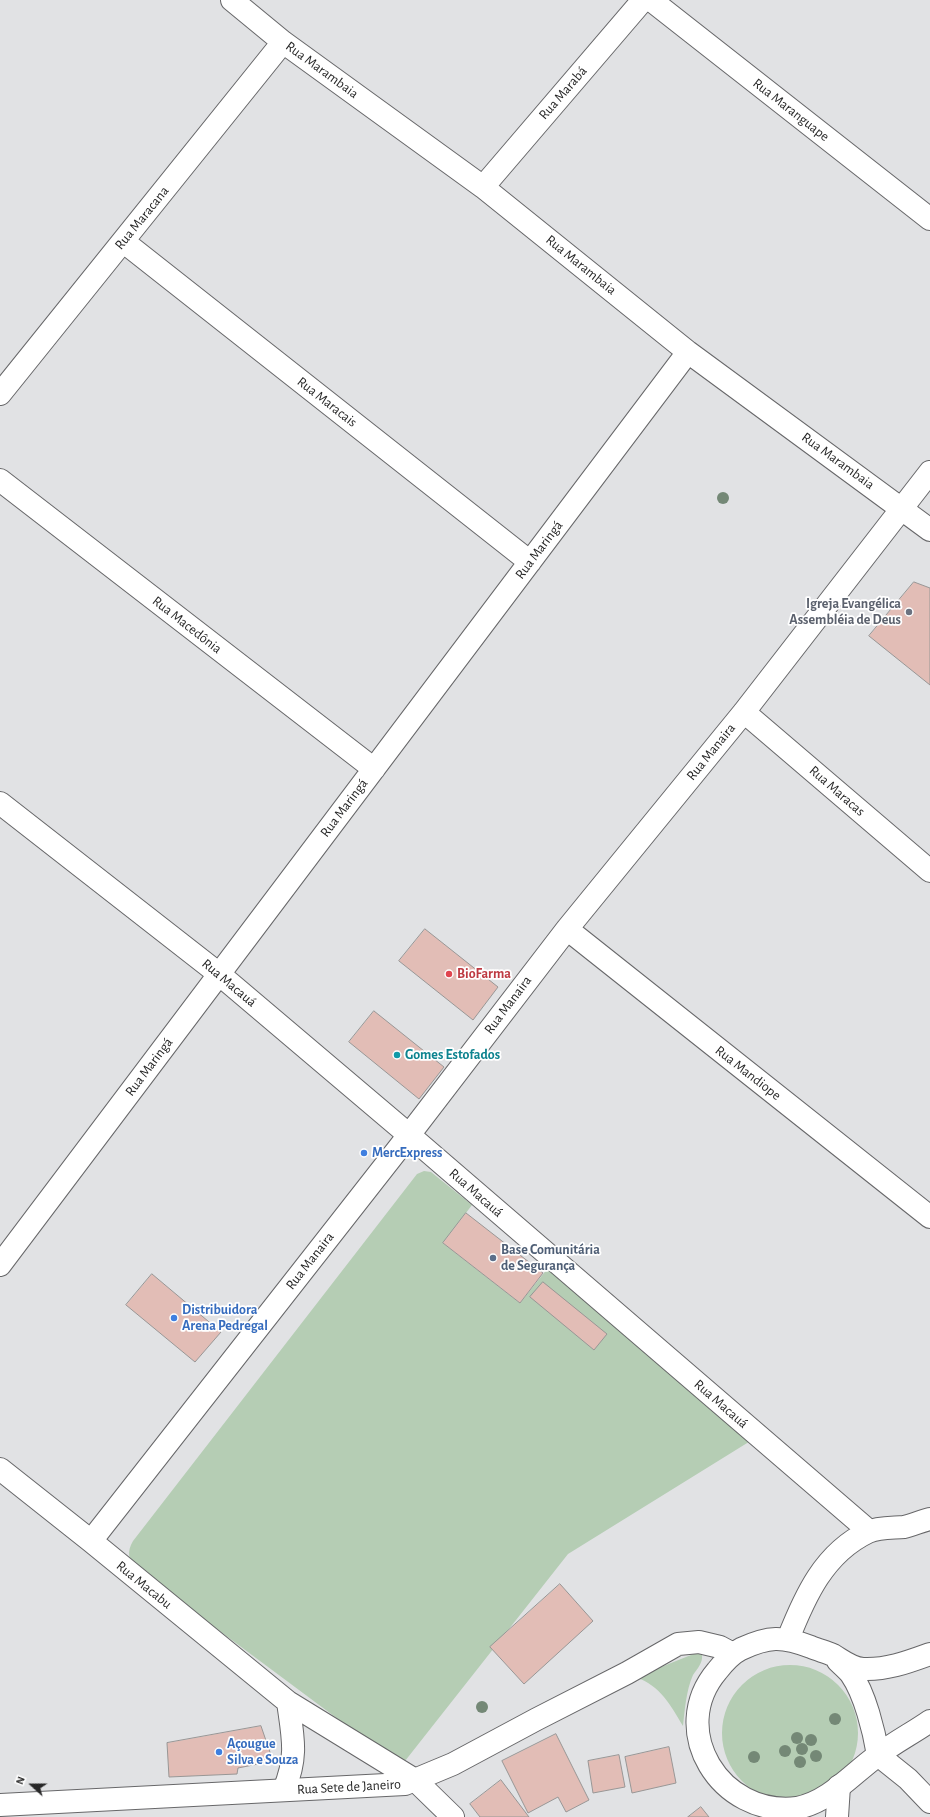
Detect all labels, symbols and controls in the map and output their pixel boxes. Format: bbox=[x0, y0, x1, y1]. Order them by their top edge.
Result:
street label: Rua Marambaia bbox=[282, 38, 362, 102]
street label: Rua Marabá bbox=[535, 63, 591, 123]
street label: Rua Maranguape bbox=[749, 75, 833, 145]
street label: Rua Maracana bbox=[111, 183, 173, 253]
street label: Rua Marambaia bbox=[542, 231, 620, 299]
street label: Rua Maracais bbox=[294, 373, 360, 431]
street label: Rua Marambaia bbox=[798, 429, 878, 493]
street label: Rua Maringá bbox=[512, 517, 566, 583]
street label: Rua Macedônia bbox=[149, 593, 225, 657]
place label: Igreja Evangélica Assembléia de Deus bbox=[789, 596, 901, 628]
marker: Igreja Evangélica Assembléia de Deus bbox=[904, 607, 914, 617]
street label: Rua Manaira bbox=[683, 720, 739, 784]
street label: Rua Maracas bbox=[806, 762, 868, 820]
street label: Rua Maringá bbox=[317, 775, 371, 841]
street label: Rua Macauá bbox=[198, 955, 260, 1011]
place label: BioFarma bbox=[457, 966, 511, 982]
marker: BioFarma bbox=[444, 969, 454, 979]
street label: Rua Manaira bbox=[481, 973, 535, 1037]
street label: Rua Maringá bbox=[122, 1034, 176, 1100]
street label: Rua Mandiope bbox=[712, 1042, 784, 1104]
place label: Gomes Estofados bbox=[405, 1047, 500, 1063]
marker: Gomes Estofados bbox=[392, 1050, 402, 1060]
place label: MercExpress bbox=[372, 1145, 442, 1161]
marker: MercExpress bbox=[359, 1148, 369, 1158]
street label: Rua Macauá bbox=[446, 1165, 506, 1221]
street label: Rua Manaira bbox=[282, 1229, 338, 1293]
place label: Base Comunitária de Segurança bbox=[501, 1242, 600, 1274]
marker: Base Comunitária de Segurança bbox=[488, 1253, 498, 1263]
place label: Distribuidora Arena Pedregal bbox=[182, 1302, 268, 1334]
marker: Distribuidora Arena Pedregal bbox=[169, 1313, 179, 1323]
street label: Rua Macauá bbox=[691, 1376, 751, 1432]
street label: Rua Macabu bbox=[113, 1557, 175, 1613]
place label: Açougue Silva e Souza bbox=[227, 1736, 299, 1768]
marker: Açougue Silva e Souza bbox=[214, 1747, 224, 1757]
north arrow bbox=[12, 1765, 52, 1805]
text: N bbox=[14, 1775, 27, 1786]
street label: Rua Sete de Janeiro bbox=[297, 1776, 401, 1798]

